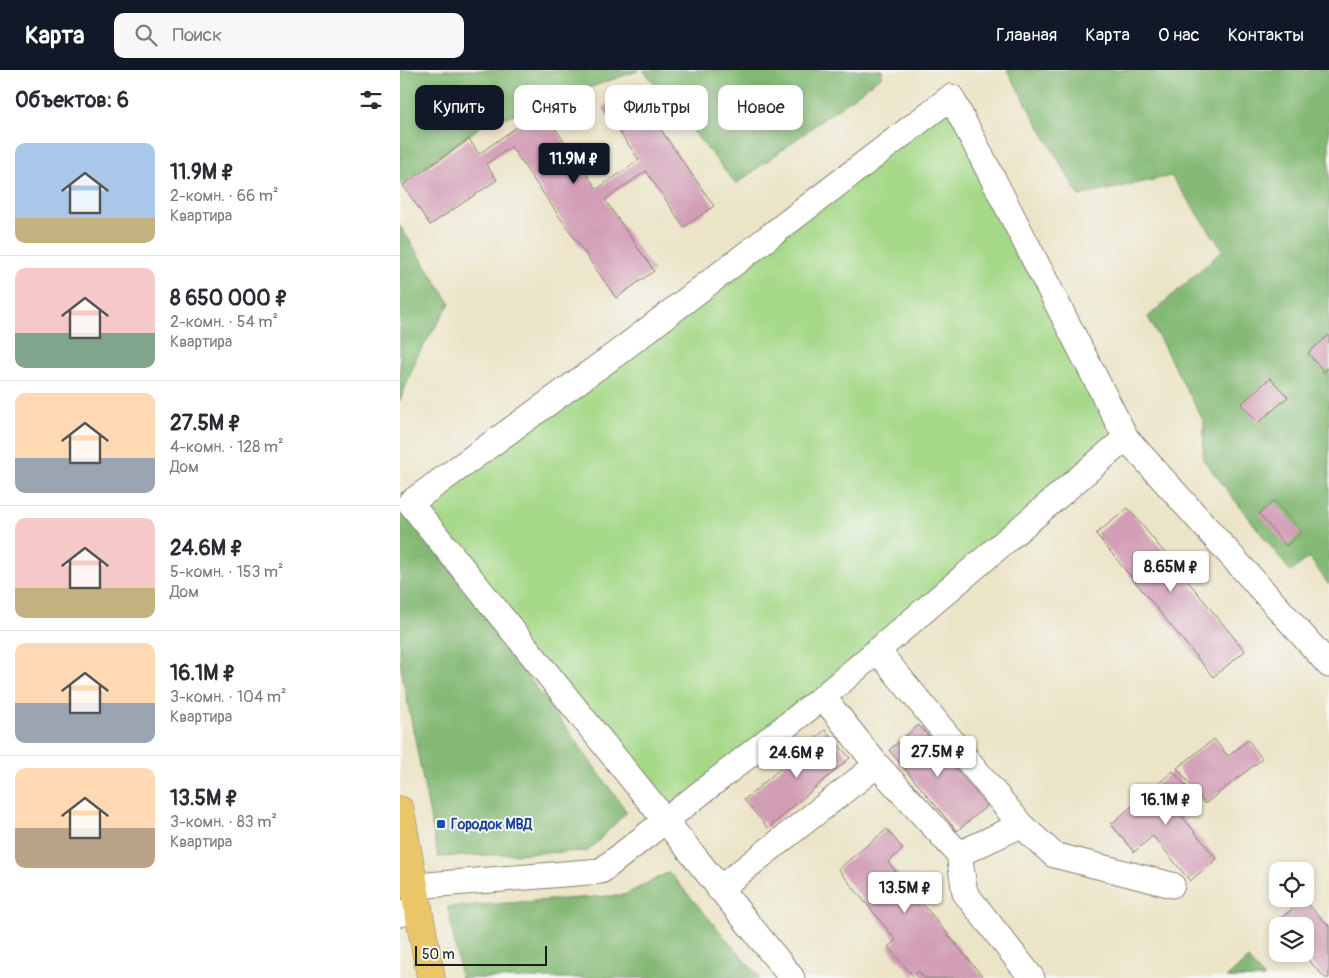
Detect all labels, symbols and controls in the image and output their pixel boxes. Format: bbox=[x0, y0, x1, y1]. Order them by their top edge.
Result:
search box bbox=[114, 13, 464, 58]
text: Карта bbox=[25, 21, 84, 50]
icon: search bbox=[132, 21, 160, 49]
text: Поиск bbox=[172, 23, 222, 47]
text: Главная bbox=[996, 24, 1057, 47]
text: Карта bbox=[1085, 24, 1130, 47]
text: О нас bbox=[1158, 24, 1200, 47]
text: Контакты bbox=[1228, 24, 1304, 47]
chip: Купить bbox=[415, 85, 504, 130]
chip: Снять bbox=[514, 85, 595, 130]
chip: Фильтры bbox=[605, 85, 708, 130]
chip: Новое bbox=[718, 85, 803, 130]
icon: filters bbox=[357, 86, 385, 114]
text: Объектов: 6 bbox=[15, 87, 129, 114]
pin: 11.9M ₽ bbox=[528, 142, 620, 185]
text: 11.9M ₽ bbox=[550, 149, 598, 169]
text: 11.9M ₽ bbox=[170, 159, 234, 186]
icon: home bbox=[55, 163, 115, 223]
text: 2-комн. · 66 m² bbox=[170, 186, 279, 206]
text: Квартира bbox=[170, 206, 232, 226]
text: 8 650 000 ₽ bbox=[170, 285, 288, 312]
icon: home bbox=[55, 288, 115, 348]
text: 2-комн. · 54 m² bbox=[170, 312, 278, 332]
text: Квартира bbox=[170, 332, 232, 352]
text: 27.5M ₽ bbox=[170, 410, 241, 437]
icon: home bbox=[55, 413, 115, 473]
text: 4-комн. · 128 m² bbox=[170, 437, 284, 457]
text: Дом bbox=[170, 457, 199, 477]
text: 24.6M ₽ bbox=[170, 535, 243, 562]
icon: home bbox=[55, 538, 115, 598]
pin: 8.65M ₽ bbox=[1125, 550, 1217, 593]
text: 8.65M ₽ bbox=[1144, 557, 1198, 577]
text: 5-комн. · 153 m² bbox=[170, 562, 284, 582]
text: Дом bbox=[170, 582, 199, 602]
text: 16.1M ₽ bbox=[170, 660, 236, 687]
icon: home bbox=[55, 663, 115, 723]
text: 3-комн. · 104 m² bbox=[170, 687, 286, 707]
text: Квартира bbox=[170, 707, 232, 727]
pin: 24.6M ₽ bbox=[751, 736, 843, 779]
pin: 27.5M ₽ bbox=[892, 736, 984, 778]
text: 27.5M ₽ bbox=[911, 742, 965, 762]
text: 24.6M ₽ bbox=[769, 743, 825, 763]
pin: 16.1M ₽ bbox=[1120, 784, 1212, 826]
text: 13.5M ₽ bbox=[170, 785, 238, 812]
icon: home bbox=[55, 788, 115, 848]
text: 16.1M ₽ bbox=[1141, 790, 1191, 810]
text: 3-комн. · 83 m² bbox=[170, 812, 277, 832]
place label: Городок МВД bbox=[451, 816, 533, 833]
marker: Городок МВД bbox=[435, 818, 447, 830]
text: Квартира bbox=[170, 832, 232, 852]
map controls bbox=[1269, 862, 1314, 962]
button: locate bbox=[1269, 862, 1314, 907]
pin: 13.5M ₽ bbox=[859, 872, 951, 914]
text: 13.5M ₽ bbox=[879, 878, 931, 898]
button: layers bbox=[1269, 917, 1314, 962]
scale bar bbox=[415, 943, 548, 966]
text: 50 m bbox=[422, 946, 455, 963]

